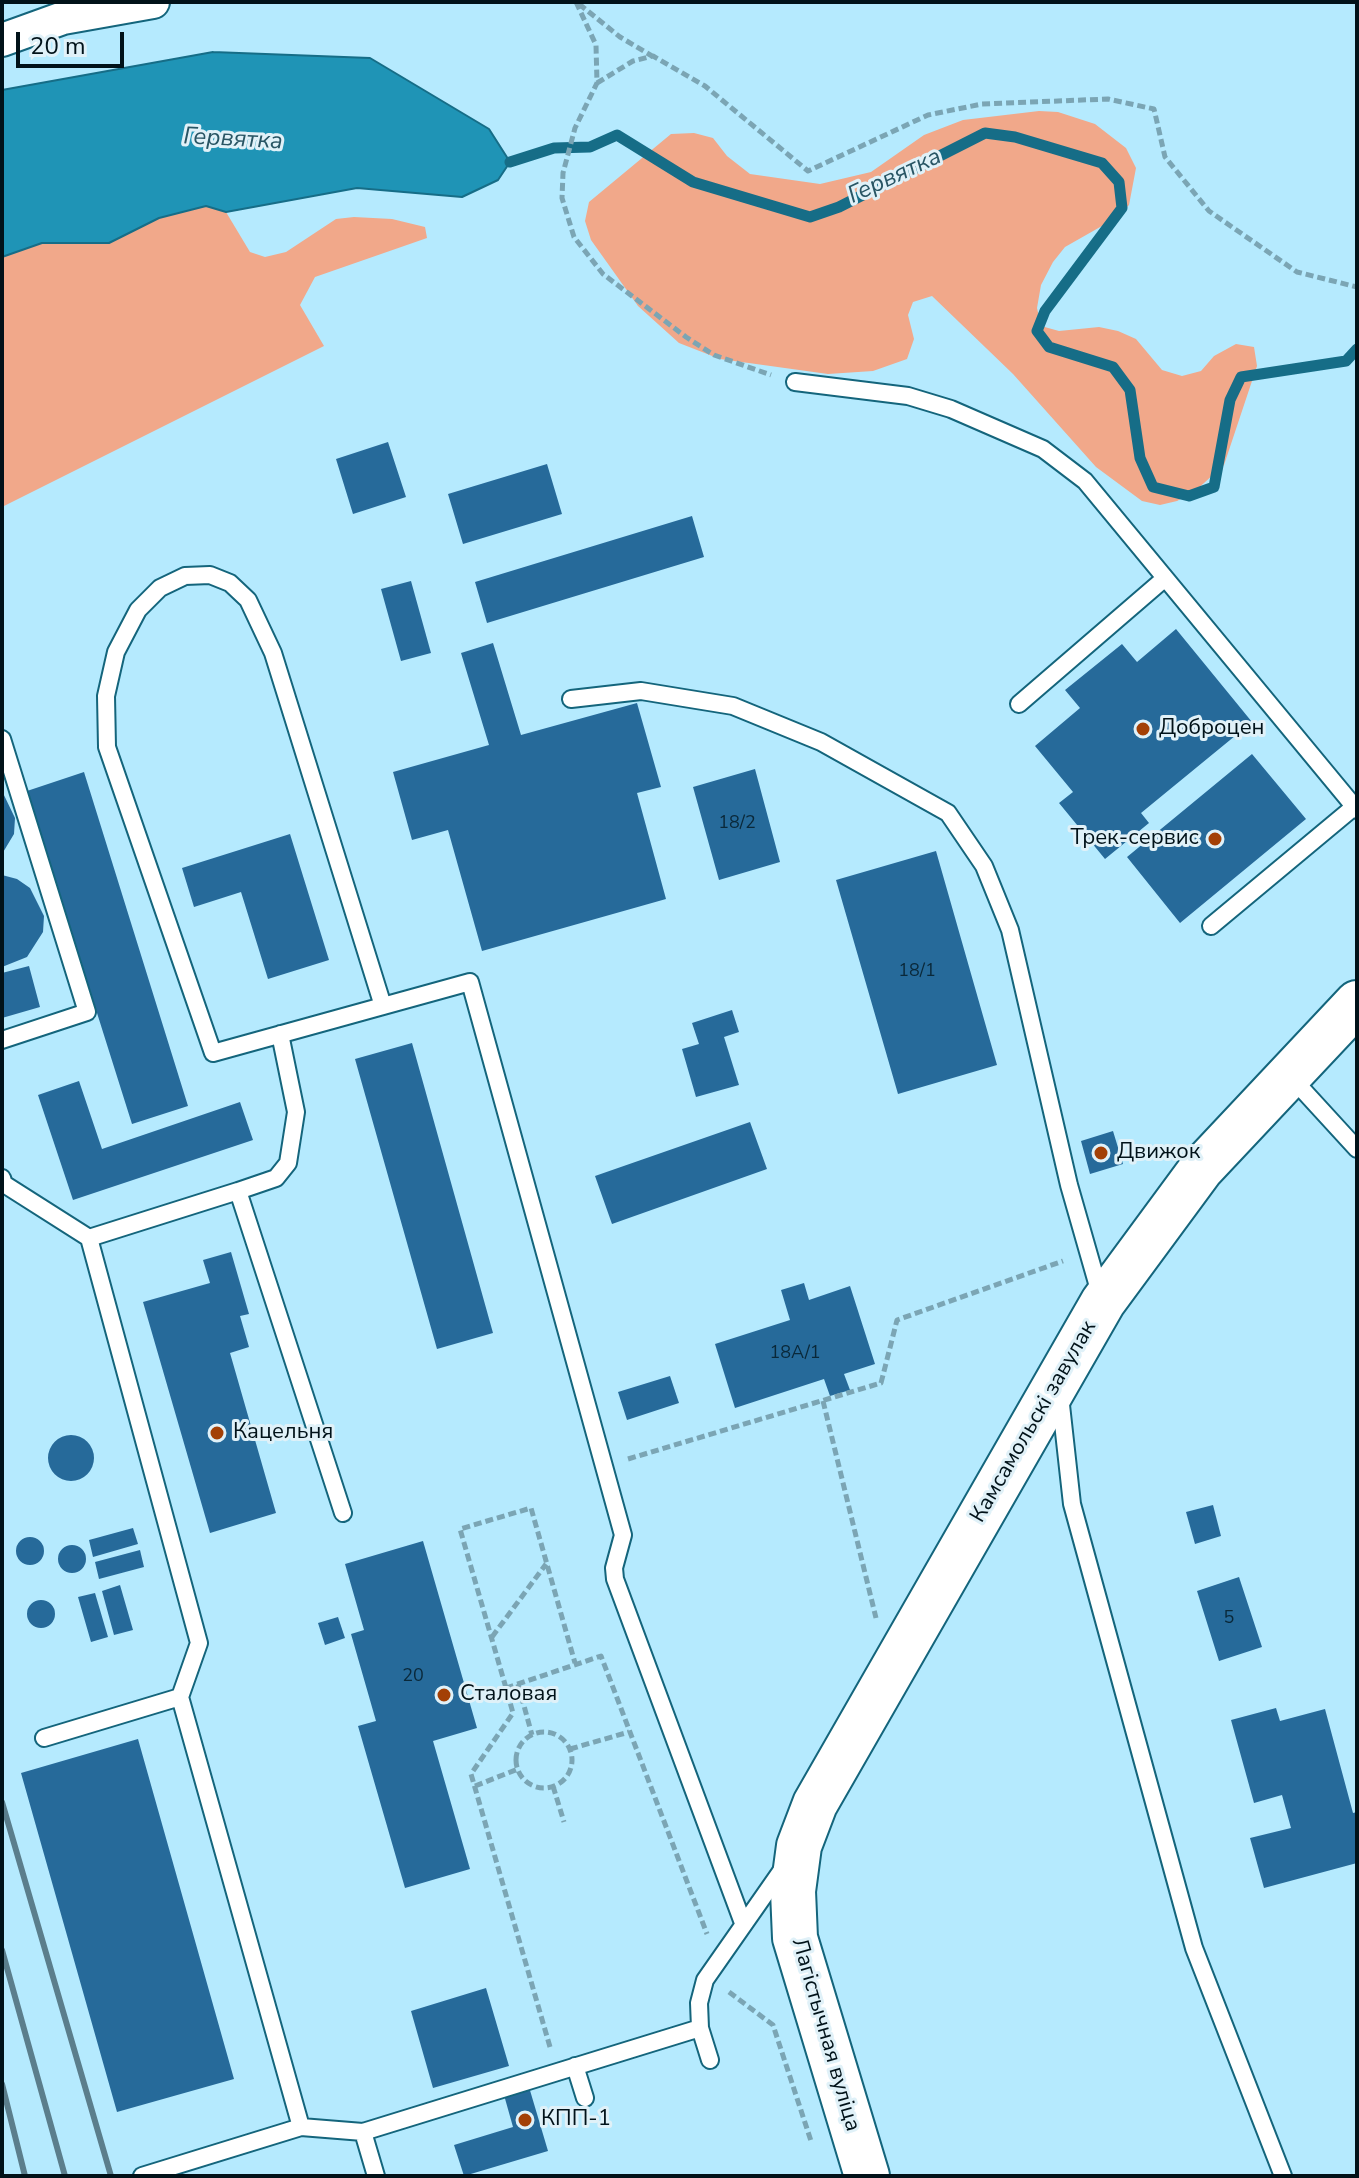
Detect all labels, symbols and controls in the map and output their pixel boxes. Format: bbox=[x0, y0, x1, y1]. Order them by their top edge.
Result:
scale bar bbox=[20, 16, 128, 66]
text: 20 m bbox=[30, 30, 86, 62]
water label: Гервятка bbox=[182, 123, 284, 157]
water label: Гервятка bbox=[844, 143, 946, 211]
place label: Доброцен bbox=[1159, 716, 1265, 742]
marker: Доброцен bbox=[1134, 720, 1152, 738]
house number: 18/2 bbox=[718, 813, 756, 835]
place label: Трек-сервис bbox=[1071, 826, 1199, 852]
marker: Трек-сервис bbox=[1206, 830, 1224, 848]
house number: 18/1 bbox=[898, 961, 936, 983]
place label: Движок bbox=[1117, 1140, 1200, 1166]
marker: Движок bbox=[1092, 1144, 1110, 1162]
street label: Камсамольскі завулак bbox=[965, 1316, 1103, 1528]
house number: 18А/1 bbox=[769, 1343, 821, 1365]
place label: Кацельня bbox=[233, 1420, 333, 1446]
marker: Кацельня bbox=[208, 1424, 226, 1442]
house number: 5 bbox=[1224, 1608, 1234, 1630]
house number: 20 bbox=[402, 1666, 424, 1688]
place label: Сталовая bbox=[460, 1682, 557, 1708]
marker: Сталовая bbox=[435, 1686, 453, 1704]
street label: Лагістычная вуліца bbox=[785, 1935, 865, 2135]
place label: КПП-1 bbox=[541, 2107, 611, 2133]
marker: КПП-1 bbox=[516, 2111, 534, 2129]

